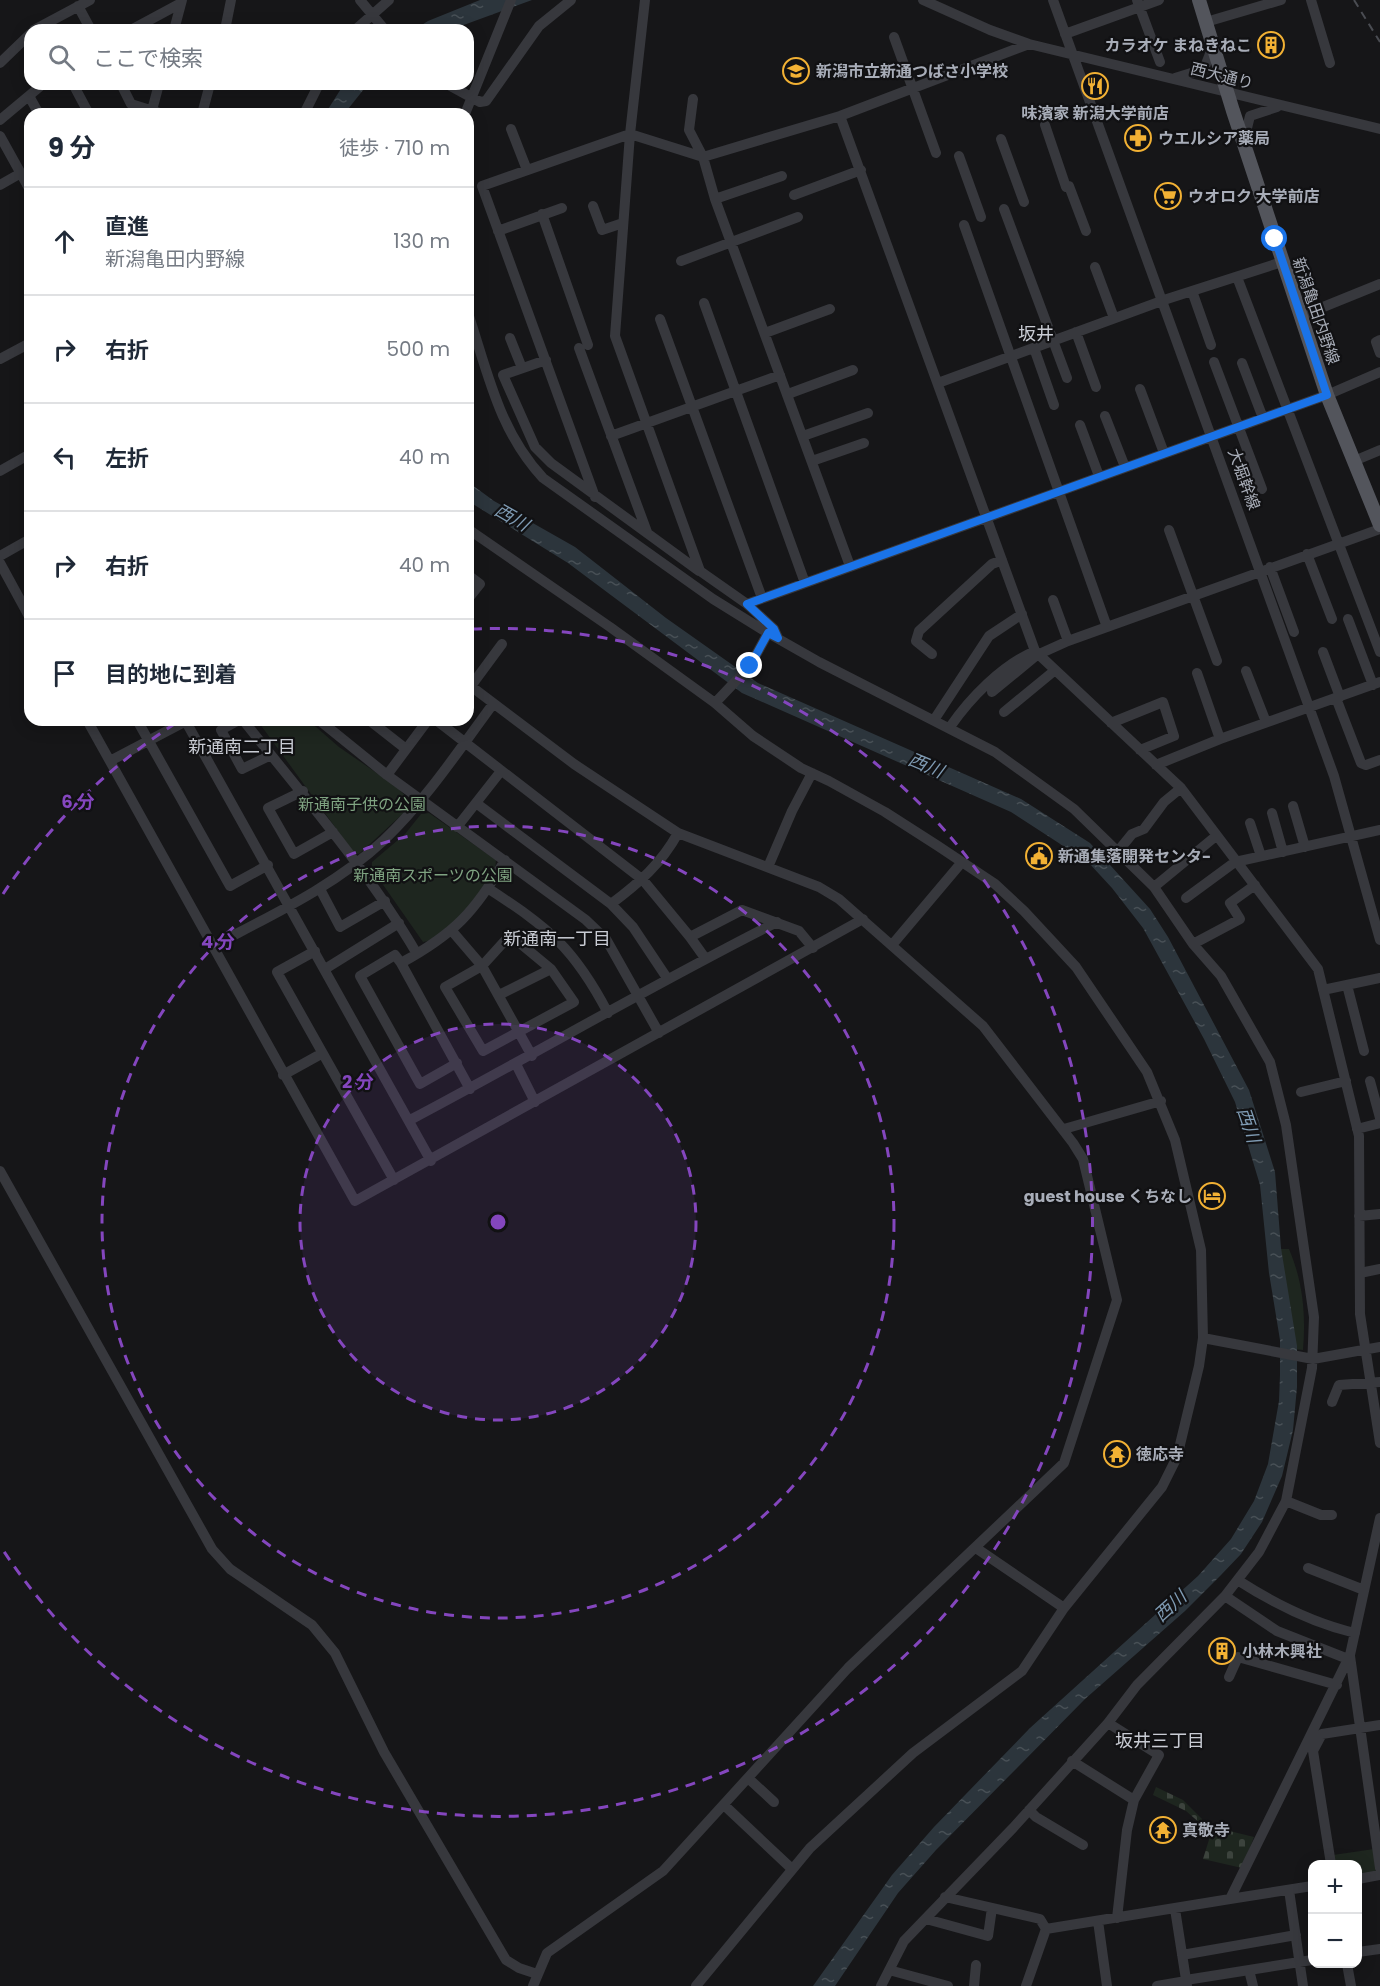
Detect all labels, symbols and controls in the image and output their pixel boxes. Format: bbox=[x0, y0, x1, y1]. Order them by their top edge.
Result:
search box bbox=[24, 24, 474, 90]
building icon: カラオケ まねきねこ bbox=[1256, 30, 1286, 60]
place label: カラオケ まねきねこ bbox=[1105, 34, 1252, 57]
icon: search bbox=[45, 41, 78, 74]
text: ここで検索 bbox=[93, 43, 203, 74]
school or university icon: 新潟市立新通つばさ小学校 bbox=[781, 56, 811, 86]
street label: 西大通り bbox=[1188, 57, 1256, 95]
place label: 新潟市立新通つばさ小学校 bbox=[816, 60, 1008, 83]
restaurant icon: 味濱家 新潟大学前店 bbox=[1080, 71, 1110, 101]
place label: 味濱家 新潟大学前店 bbox=[1021, 102, 1169, 125]
pharmacy icon: ウエルシア薬局 bbox=[1123, 123, 1153, 153]
place label: ウエルシア薬局 bbox=[1158, 127, 1270, 150]
text: 9 分 bbox=[48, 130, 96, 166]
text: 徒歩 · 710 m bbox=[339, 134, 450, 162]
supermarket icon: ウオロク 大学前店 bbox=[1153, 181, 1183, 211]
place label: ウオロク 大学前店 bbox=[1188, 185, 1319, 208]
text: 直進 bbox=[105, 211, 149, 242]
icon: ahead bbox=[48, 225, 81, 258]
route start bbox=[1261, 225, 1287, 251]
text: 130 m bbox=[393, 227, 450, 255]
text: 新潟亀田内野線 bbox=[105, 245, 245, 273]
street label: 新潟亀田内野線 bbox=[1287, 254, 1345, 368]
district label: 坂井 bbox=[1018, 321, 1054, 346]
icon: right bbox=[48, 333, 81, 366]
text: 右折 bbox=[105, 335, 149, 366]
text: 500 m bbox=[386, 335, 450, 363]
icon: left bbox=[48, 441, 81, 474]
text: 左折 bbox=[105, 443, 149, 474]
text: 40 m bbox=[399, 443, 450, 471]
street label: 大堀幹線 bbox=[1222, 445, 1266, 513]
water label: 西川 bbox=[490, 497, 536, 538]
icon: right bbox=[48, 549, 81, 582]
text: 右折 bbox=[105, 551, 149, 582]
text: 40 m bbox=[399, 551, 450, 579]
route end bbox=[736, 652, 762, 678]
icon: arrive bbox=[48, 657, 81, 690]
text: 目的地に到着 bbox=[105, 659, 237, 690]
district label: 新通南二丁目 bbox=[188, 734, 296, 759]
water label: 西川 bbox=[905, 746, 949, 784]
text: 6 分 bbox=[61, 789, 95, 814]
park label: 新通南子供の公園 bbox=[298, 793, 426, 816]
public building icon: 新通集落開発センタ- bbox=[1024, 841, 1054, 871]
place label: 新通集落開発センタ- bbox=[1058, 845, 1211, 868]
park label: 新通南スポーツの公園 bbox=[353, 864, 513, 887]
district label: 新通南一丁目 bbox=[503, 926, 611, 951]
text: 4 分 bbox=[201, 929, 235, 954]
text: 2 分 bbox=[342, 1069, 374, 1094]
water label: 西川 bbox=[1231, 1104, 1267, 1148]
hotel icon: guest house くちなし bbox=[1197, 1181, 1227, 1211]
place label: guest house くちなし bbox=[1024, 1185, 1192, 1208]
centre of rings bbox=[488, 1212, 508, 1232]
temple icon: 徳応寺 bbox=[1102, 1439, 1132, 1469]
place label: 徳応寺 bbox=[1136, 1443, 1184, 1466]
water label: 西川 bbox=[1148, 1583, 1193, 1627]
building icon: 小林木興社 bbox=[1207, 1636, 1237, 1666]
place label: 小林木興社 bbox=[1242, 1640, 1322, 1663]
district label: 坂井三丁目 bbox=[1115, 1728, 1205, 1753]
temple icon: 真敬寺 bbox=[1148, 1815, 1178, 1845]
place label: 真敬寺 bbox=[1182, 1819, 1230, 1842]
map controls bbox=[1308, 1860, 1362, 1968]
button: + bbox=[1308, 1860, 1362, 1914]
button: − bbox=[1308, 1914, 1362, 1968]

